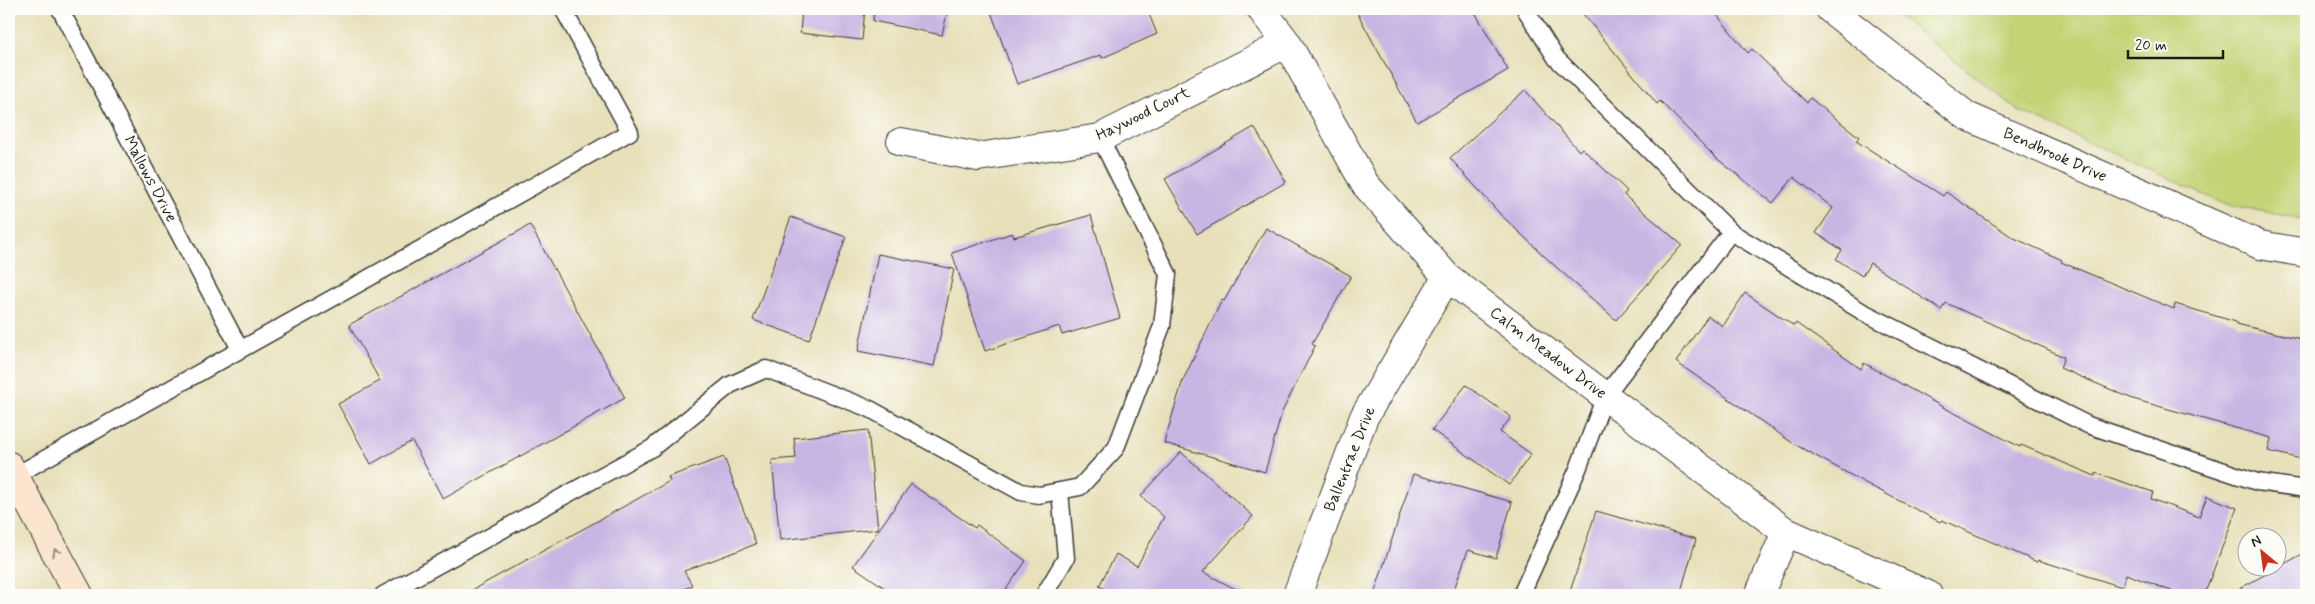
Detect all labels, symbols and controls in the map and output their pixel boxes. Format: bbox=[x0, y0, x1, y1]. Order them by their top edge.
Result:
scale bar bbox=[2128, 28, 2222, 60]
text: 20 m bbox=[2135, 36, 2167, 56]
street label: Haywood Court bbox=[1092, 82, 1194, 146]
street label: Bendbrook Drive bbox=[2000, 123, 2110, 187]
street label: Mallows Drive bbox=[118, 132, 182, 226]
street label: Calm Meadow Drive bbox=[1485, 302, 1611, 404]
street label: Ballentrae Drive bbox=[1319, 403, 1381, 515]
north arrow bbox=[2238, 526, 2288, 576]
text: N bbox=[2248, 531, 2265, 552]
one-way arrow bbox=[52, 549, 62, 558]

